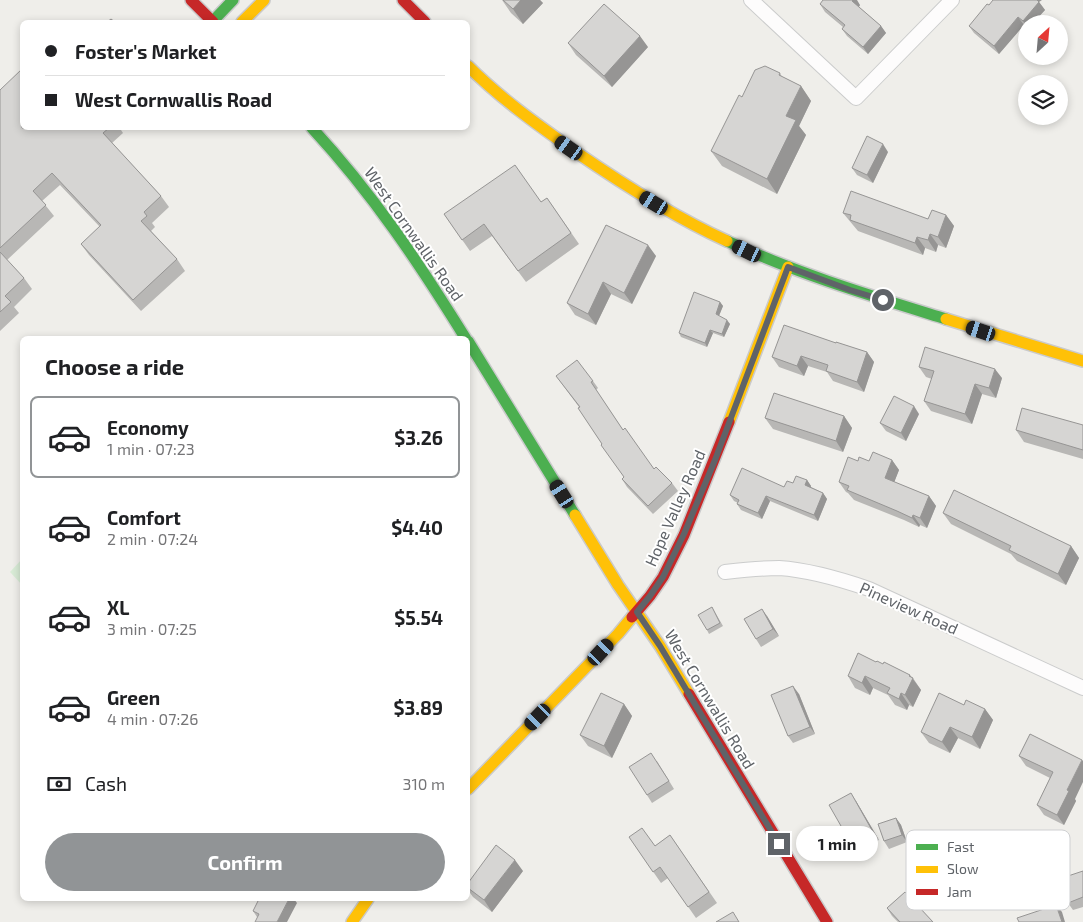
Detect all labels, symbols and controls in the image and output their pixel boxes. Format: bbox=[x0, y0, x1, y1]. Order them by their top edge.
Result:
north arrow bbox=[1018, 15, 1068, 65]
map controls bbox=[1018, 15, 1068, 125]
text: Foster's Market bbox=[75, 40, 217, 63]
button: layers bbox=[1018, 75, 1068, 125]
text: West Cornwallis Road bbox=[75, 88, 272, 111]
car bbox=[552, 133, 585, 163]
street label: West Cornwallis Road bbox=[361, 163, 468, 304]
car bbox=[637, 189, 670, 217]
car bbox=[730, 238, 763, 264]
route start bbox=[872, 289, 894, 311]
car bbox=[964, 319, 997, 343]
text: Choose a ride bbox=[45, 353, 184, 379]
icon: car bbox=[47, 415, 92, 460]
text: Economy bbox=[107, 416, 189, 439]
text: $3.26 bbox=[394, 426, 443, 449]
text: 1 min · 07:23 bbox=[107, 439, 195, 458]
street label: Hope Valley Road bbox=[640, 447, 709, 569]
car bbox=[547, 477, 576, 511]
icon: car bbox=[47, 505, 92, 550]
text: Comfort bbox=[107, 506, 181, 529]
text: $4.40 bbox=[391, 516, 443, 539]
text: 2 min · 07:24 bbox=[107, 529, 198, 548]
street label: Pineview Road bbox=[857, 577, 961, 638]
icon: car bbox=[47, 595, 92, 640]
text: XL bbox=[107, 596, 129, 619]
text: $5.54 bbox=[394, 606, 443, 629]
text: 3 min · 07:25 bbox=[107, 619, 197, 638]
street label: West Cornwallis Road bbox=[661, 626, 760, 772]
car bbox=[585, 636, 616, 668]
icon: car bbox=[47, 685, 92, 730]
text: Green bbox=[107, 686, 160, 709]
text: $3.89 bbox=[394, 696, 443, 719]
car bbox=[522, 701, 553, 733]
text: 4 min · 07:26 bbox=[107, 709, 198, 728]
icon: cash bbox=[45, 770, 73, 798]
text: Cash bbox=[85, 772, 127, 795]
text: 310 m bbox=[403, 774, 445, 793]
callout: 1 min bbox=[796, 826, 879, 862]
legend bbox=[906, 830, 1070, 910]
button: Confirm bbox=[45, 833, 445, 891]
route end bbox=[768, 833, 790, 855]
text: 1 min bbox=[818, 834, 856, 853]
text: Fast bbox=[947, 838, 974, 855]
text: Slow bbox=[947, 860, 979, 877]
text: Jam bbox=[947, 883, 972, 900]

